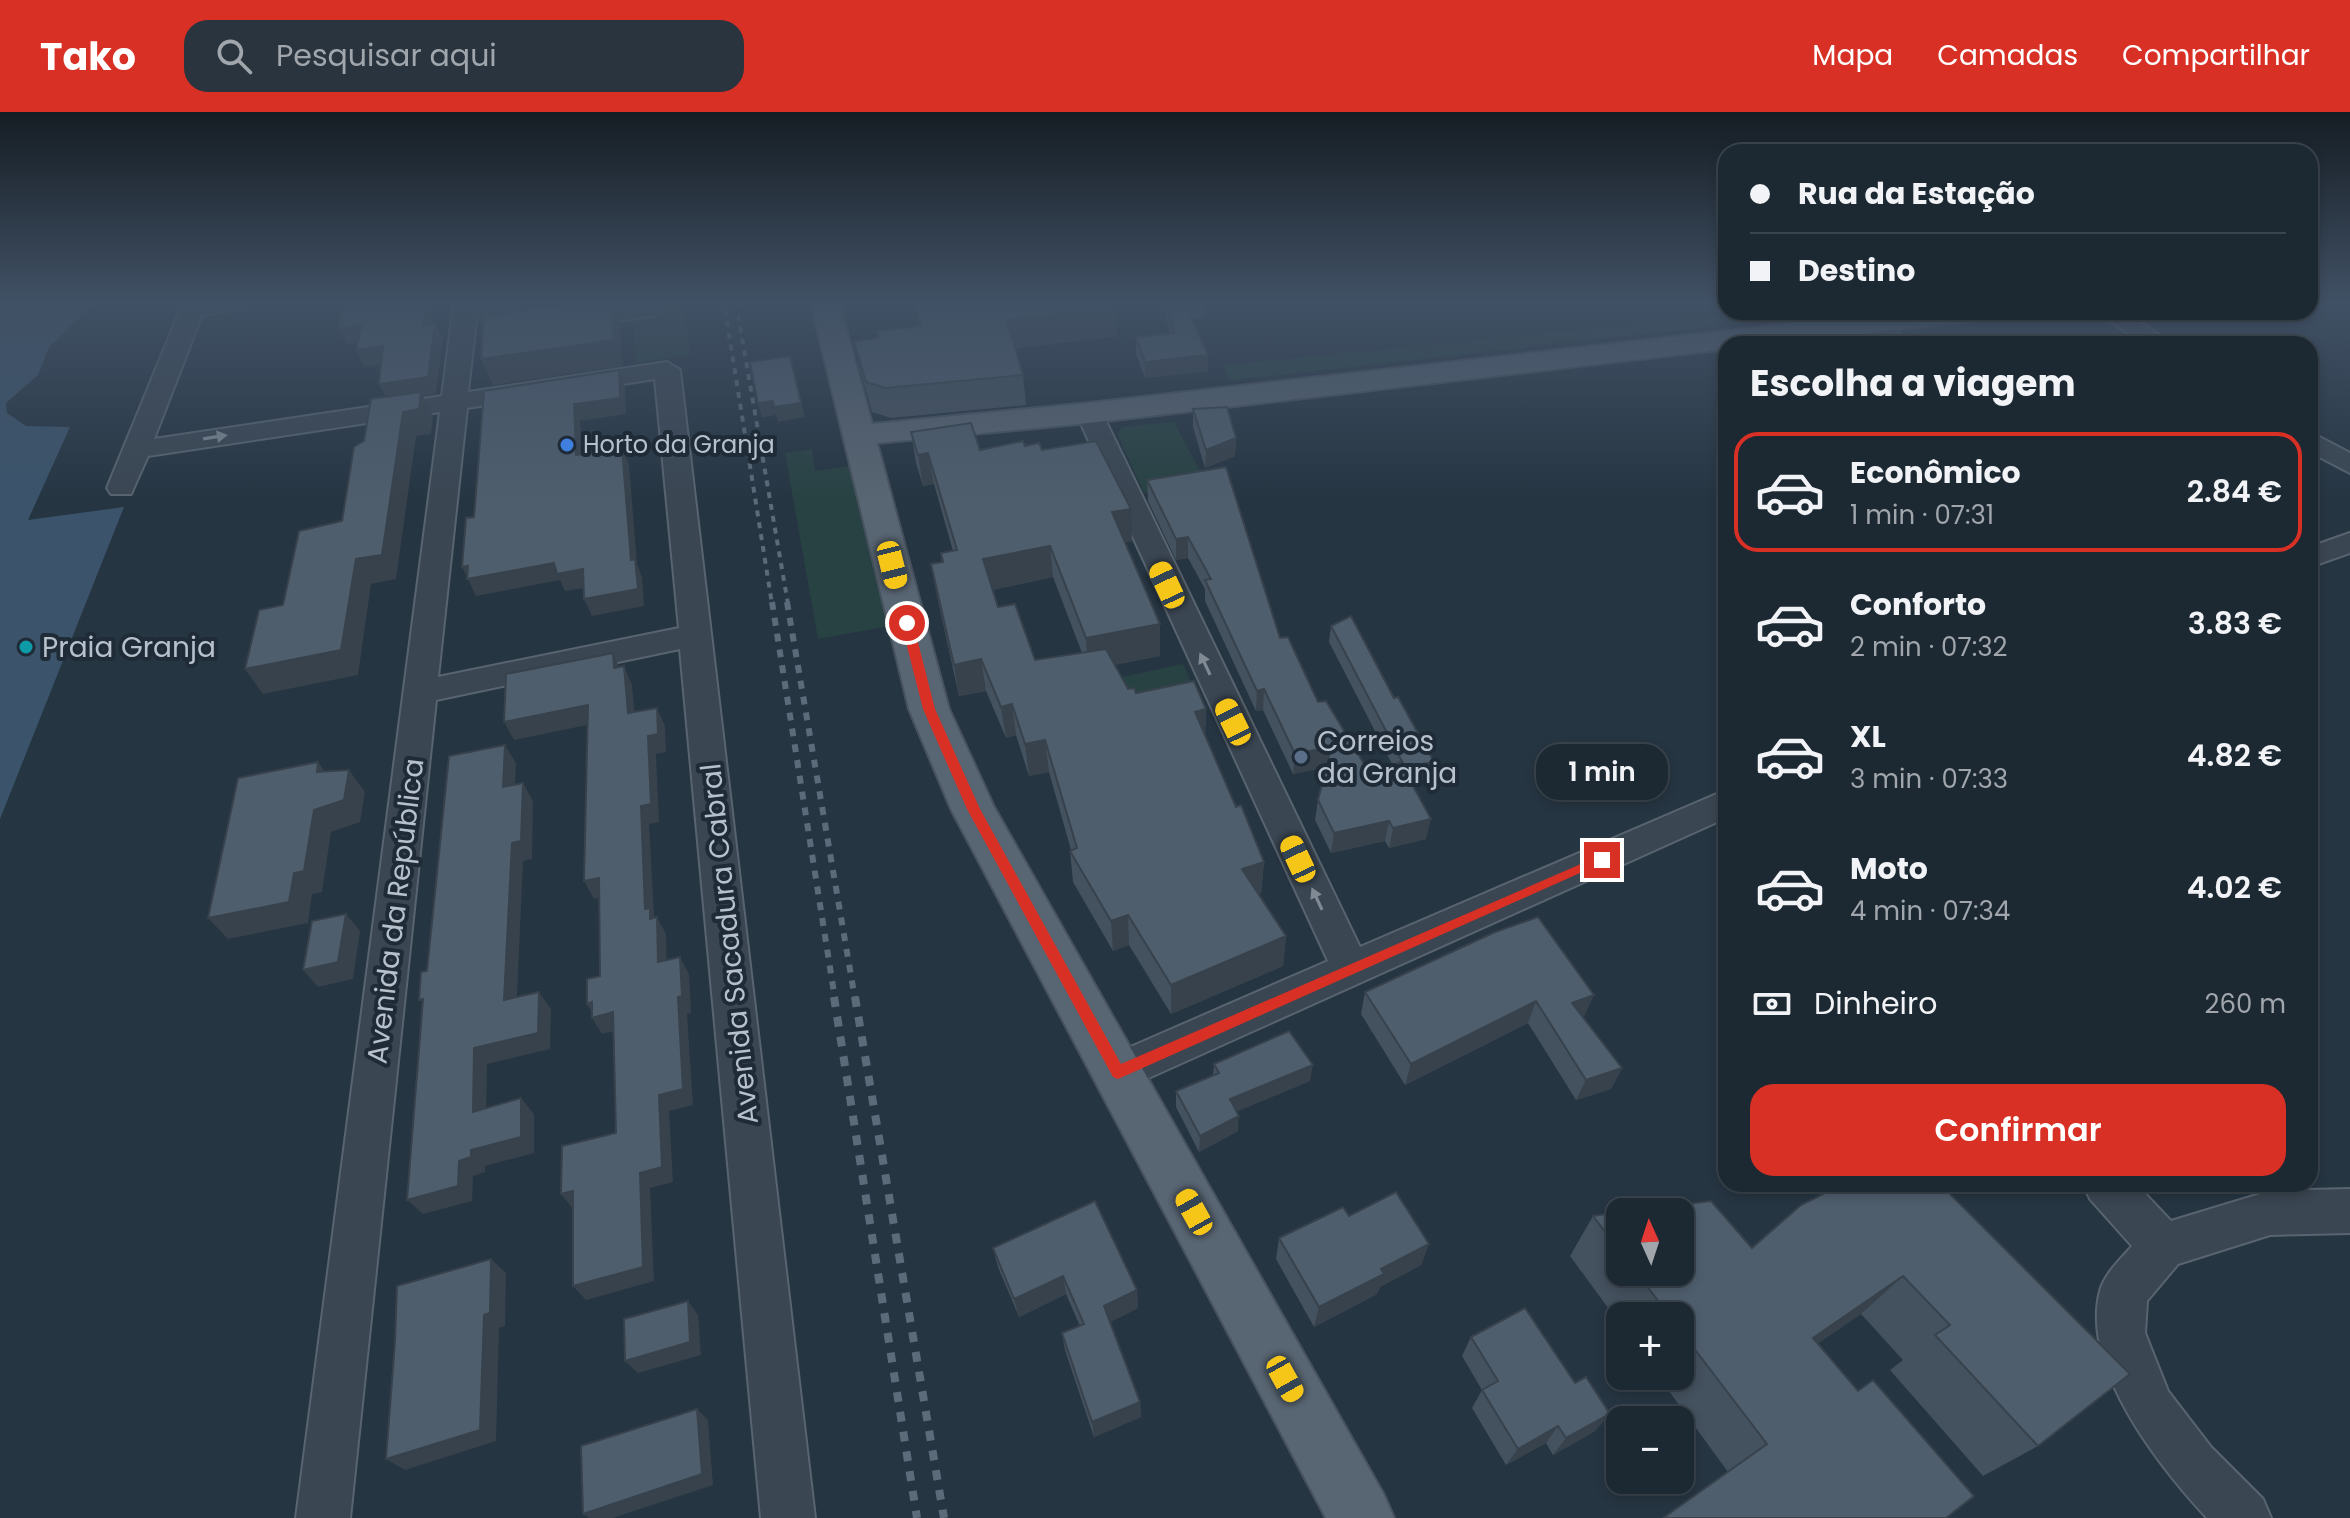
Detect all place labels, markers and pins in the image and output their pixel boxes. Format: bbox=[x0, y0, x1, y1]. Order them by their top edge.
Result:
place label: Horto da Granja bbox=[583, 428, 775, 461]
marker: Horto da Granja bbox=[558, 436, 576, 454]
place label: Praia Granja bbox=[42, 628, 216, 667]
marker: Praia Granja bbox=[17, 638, 35, 656]
place label: Correios da Granja bbox=[1317, 722, 1457, 793]
marker: Correios da Granja bbox=[1292, 748, 1310, 766]

